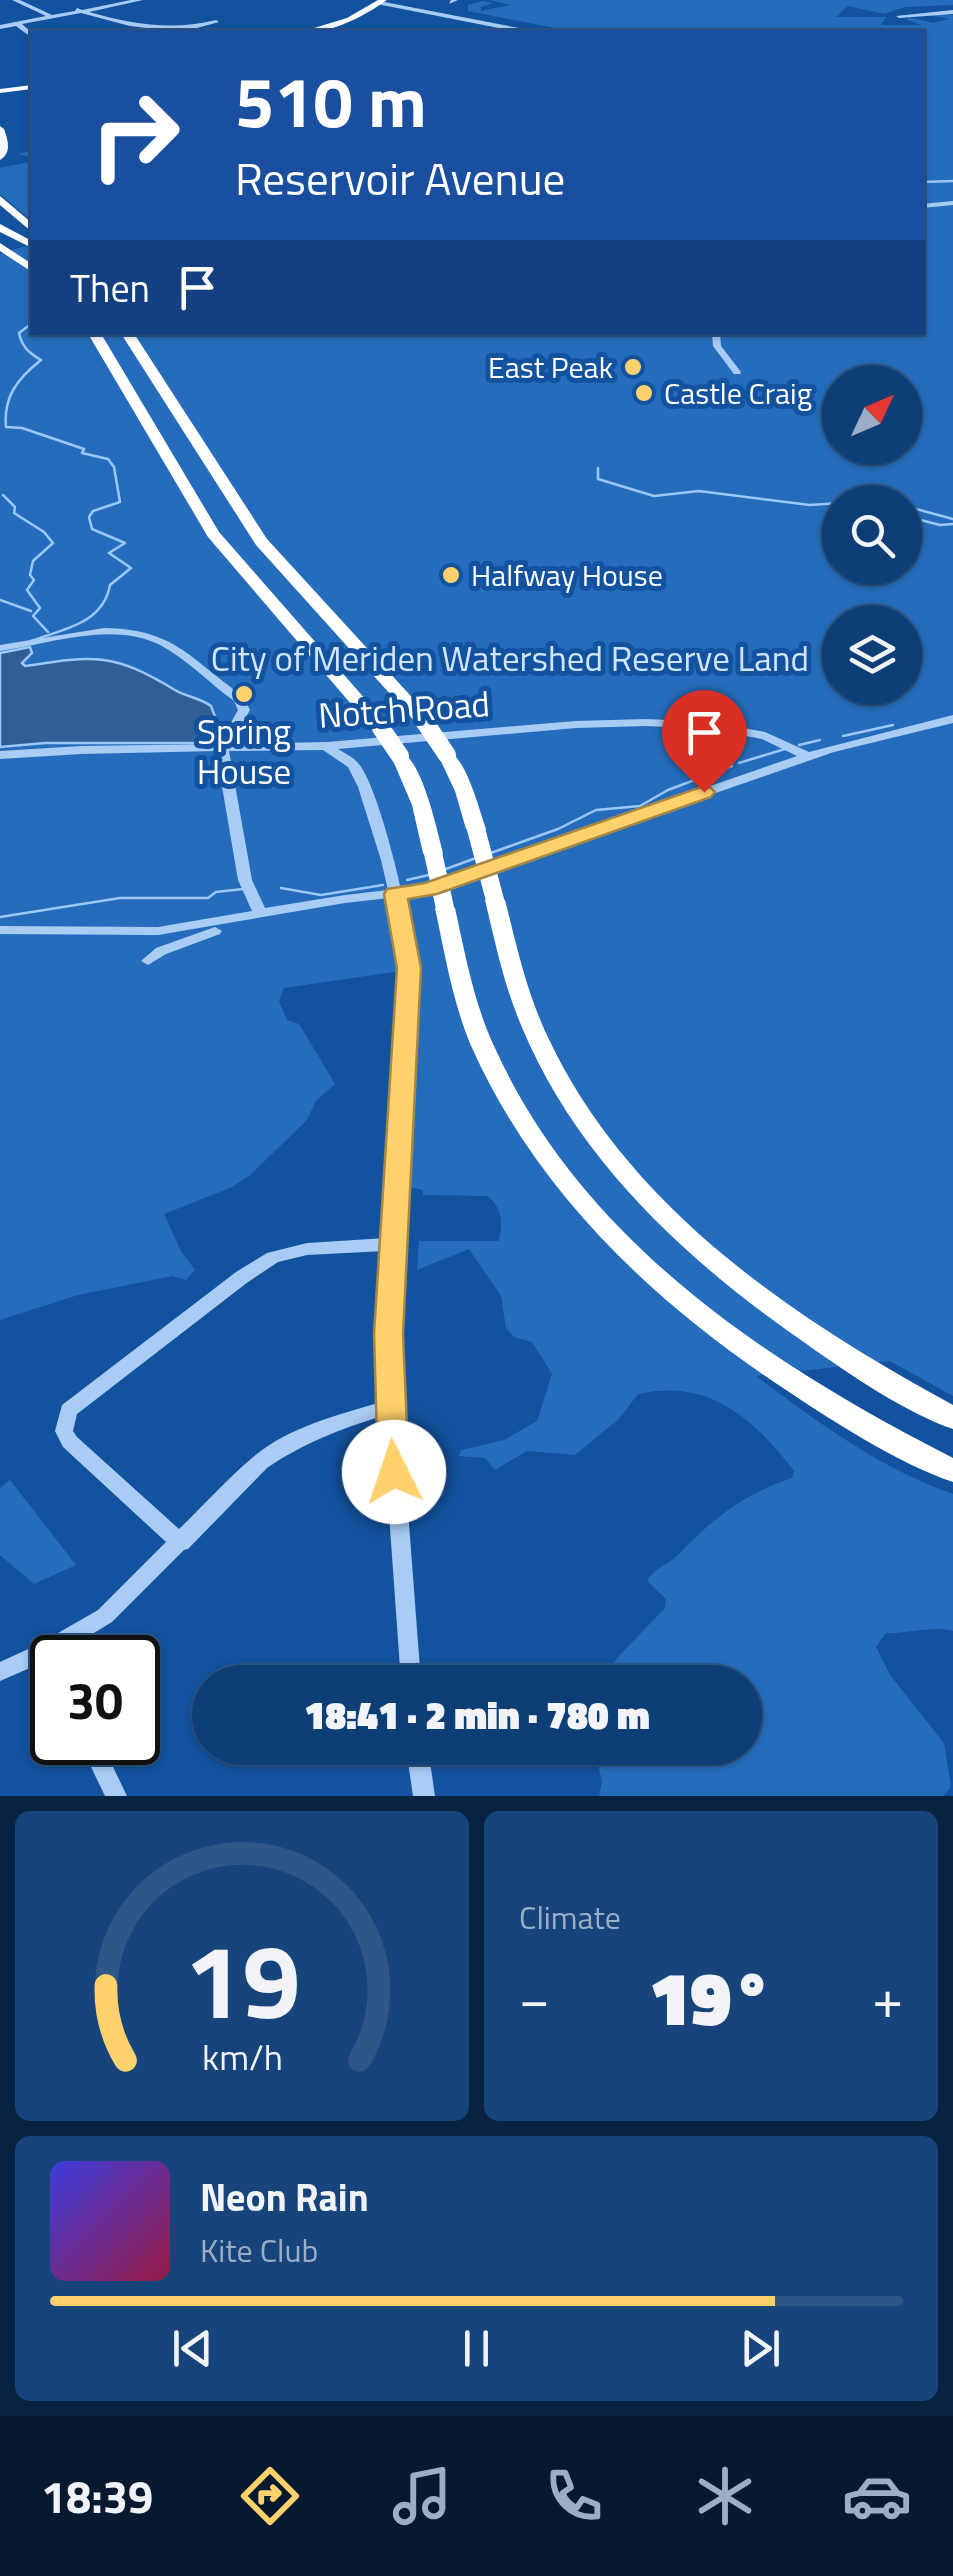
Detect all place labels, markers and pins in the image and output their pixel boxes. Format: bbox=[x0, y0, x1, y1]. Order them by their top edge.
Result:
place label: East Peak bbox=[488, 344, 613, 390]
marker: East Peak bbox=[622, 356, 644, 378]
place label: Castle Craig bbox=[664, 370, 812, 416]
marker: Castle Craig bbox=[633, 382, 655, 404]
place label: Halfway House bbox=[471, 552, 663, 598]
marker: Halfway House bbox=[440, 564, 462, 586]
marker: Spring House bbox=[233, 683, 255, 705]
pin bbox=[662, 690, 747, 793]
place label: Spring House bbox=[197, 704, 291, 798]

